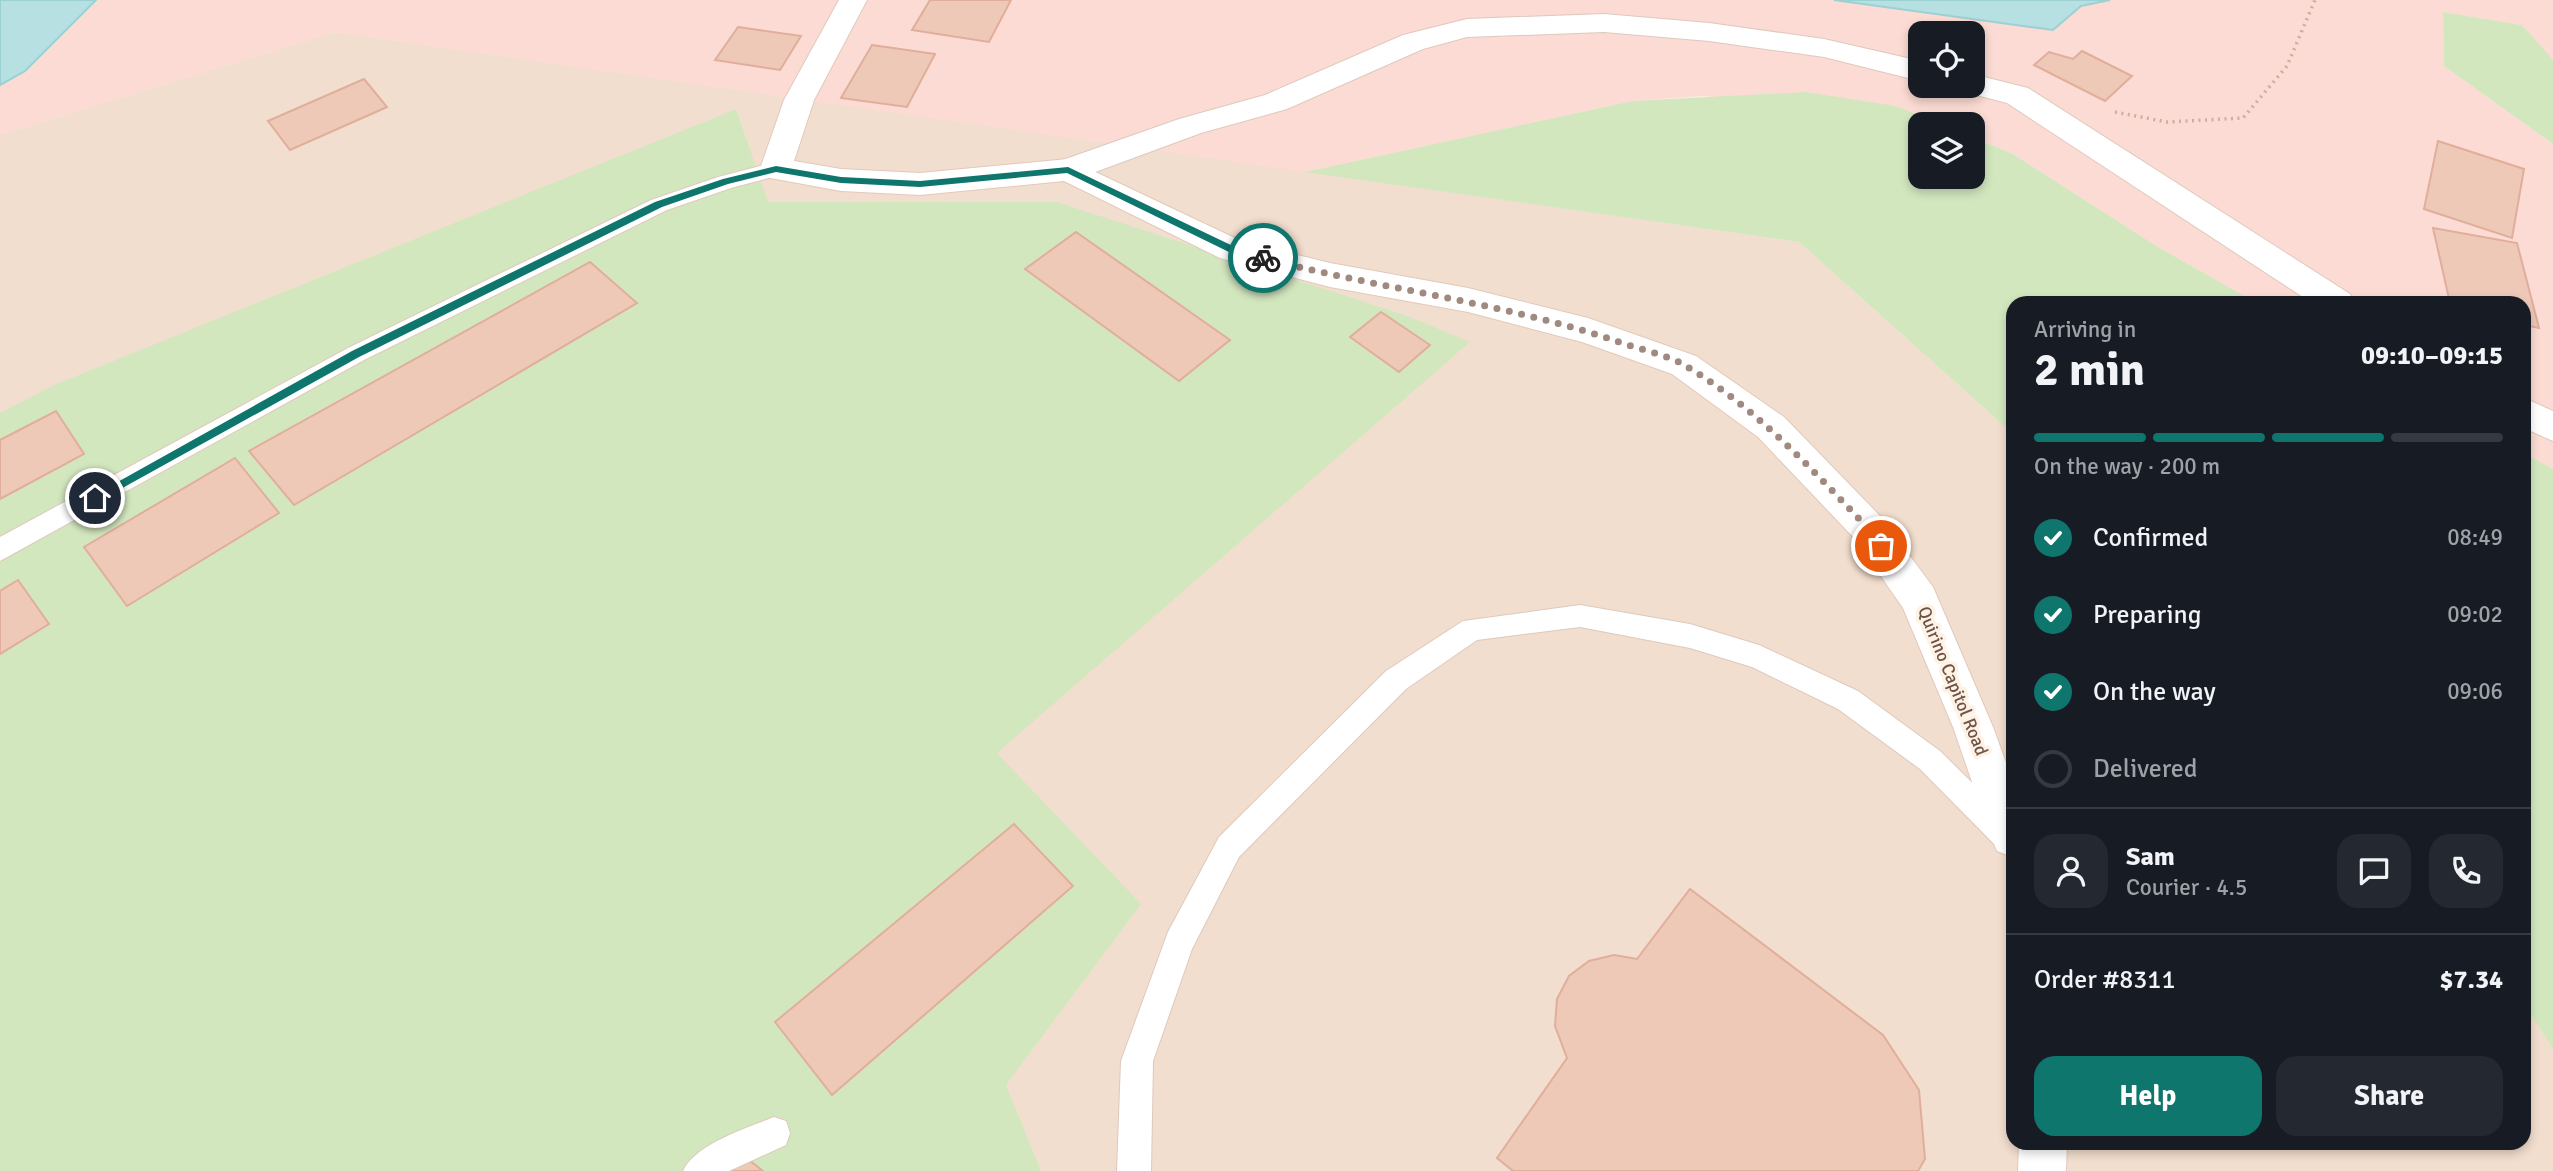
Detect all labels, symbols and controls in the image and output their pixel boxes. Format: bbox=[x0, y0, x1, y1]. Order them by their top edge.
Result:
map controls bbox=[1908, 21, 1985, 189]
button: locate bbox=[1908, 21, 1985, 98]
button: layers bbox=[1908, 112, 1985, 189]
courier bbox=[1228, 223, 1298, 293]
icon: bike bbox=[1244, 239, 1282, 277]
text: Arriving in bbox=[2034, 315, 2136, 344]
text: 09:10–09:15 bbox=[2361, 340, 2503, 372]
text: 2 min bbox=[2034, 342, 2145, 398]
text: On the way · 200 m bbox=[2034, 452, 2220, 481]
pin bbox=[65, 468, 125, 528]
icon: home bbox=[76, 479, 114, 517]
pin bbox=[1851, 516, 1911, 576]
icon: check bbox=[2034, 519, 2072, 557]
text: Confirmed bbox=[2093, 522, 2208, 554]
text: 08:49 bbox=[2447, 523, 2503, 552]
icon: bag bbox=[1862, 527, 1900, 565]
icon: check bbox=[2034, 596, 2072, 634]
text: Preparing bbox=[2093, 599, 2201, 631]
text: 09:02 bbox=[2447, 600, 2503, 629]
street label: Quirino Capitol Road bbox=[1913, 603, 1993, 759]
icon: check bbox=[2034, 673, 2072, 711]
text: On the way bbox=[2093, 676, 2216, 708]
text: 09:06 bbox=[2447, 677, 2503, 706]
text: Delivered bbox=[2093, 753, 2198, 785]
button: person bbox=[2034, 834, 2108, 908]
button: chat bbox=[2337, 834, 2411, 908]
button: phone bbox=[2429, 834, 2503, 908]
text: Sam bbox=[2126, 841, 2175, 873]
text: Courier · 4.5 bbox=[2126, 873, 2247, 902]
text: Order #8311 bbox=[2034, 964, 2175, 996]
text: $7.34 bbox=[2439, 964, 2503, 996]
button: Help bbox=[2034, 1056, 2262, 1136]
button: Share bbox=[2276, 1056, 2503, 1136]

